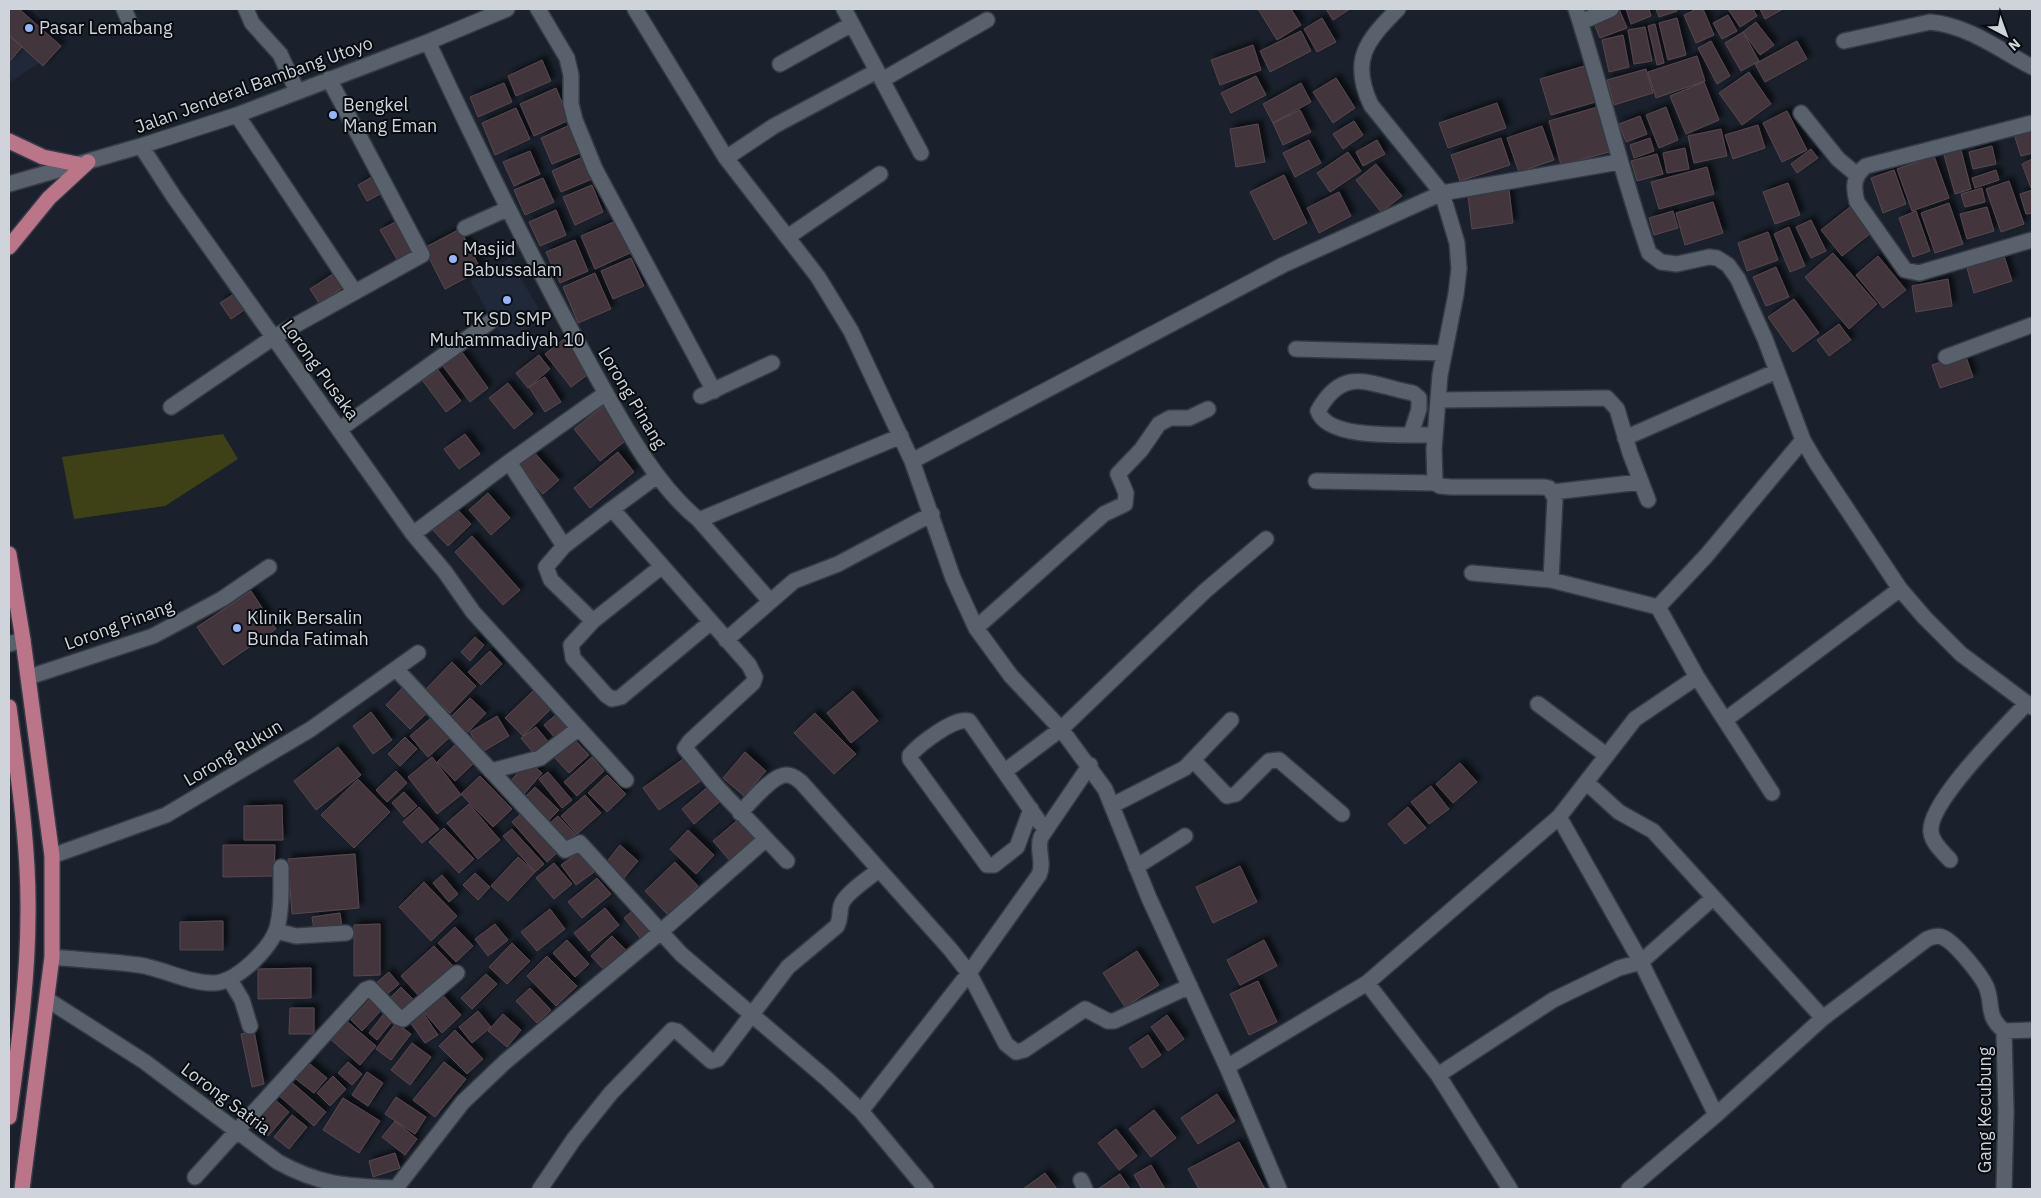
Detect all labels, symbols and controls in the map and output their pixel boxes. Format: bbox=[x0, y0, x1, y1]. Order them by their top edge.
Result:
north arrow bbox=[1981, 10, 2031, 60]
place label: Pasar Lemabang bbox=[39, 16, 173, 39]
marker: Pasar Lemabang bbox=[23, 22, 35, 34]
street label: Jalan Jenderal Bambang Utoyo bbox=[132, 31, 376, 138]
text: N bbox=[2005, 35, 2024, 55]
place label: Bengkel Mang Eman bbox=[343, 93, 437, 137]
marker: Bengkel Mang Eman bbox=[327, 109, 339, 121]
place label: Masjid Babussalam bbox=[463, 237, 562, 281]
marker: Masjid Babussalam bbox=[447, 253, 459, 265]
marker: TK SD SMP Muhammadiyah 10 bbox=[501, 294, 513, 306]
place label: TK SD SMP Muhammadiyah 10 bbox=[429, 307, 585, 351]
street label: Lorong Pusaka bbox=[276, 315, 365, 425]
street label: Lorong Pinang bbox=[593, 343, 672, 453]
street label: Lorong Pinang bbox=[61, 594, 177, 655]
place label: Klinik Bersalin Bunda Fatimah bbox=[247, 606, 369, 650]
marker: Klinik Bersalin Bunda Fatimah bbox=[231, 622, 243, 634]
street label: Lorong Rukun bbox=[179, 714, 286, 791]
street label: Gang Kecubung bbox=[1973, 1046, 1996, 1173]
street label: Lorong Satria bbox=[177, 1057, 276, 1140]

